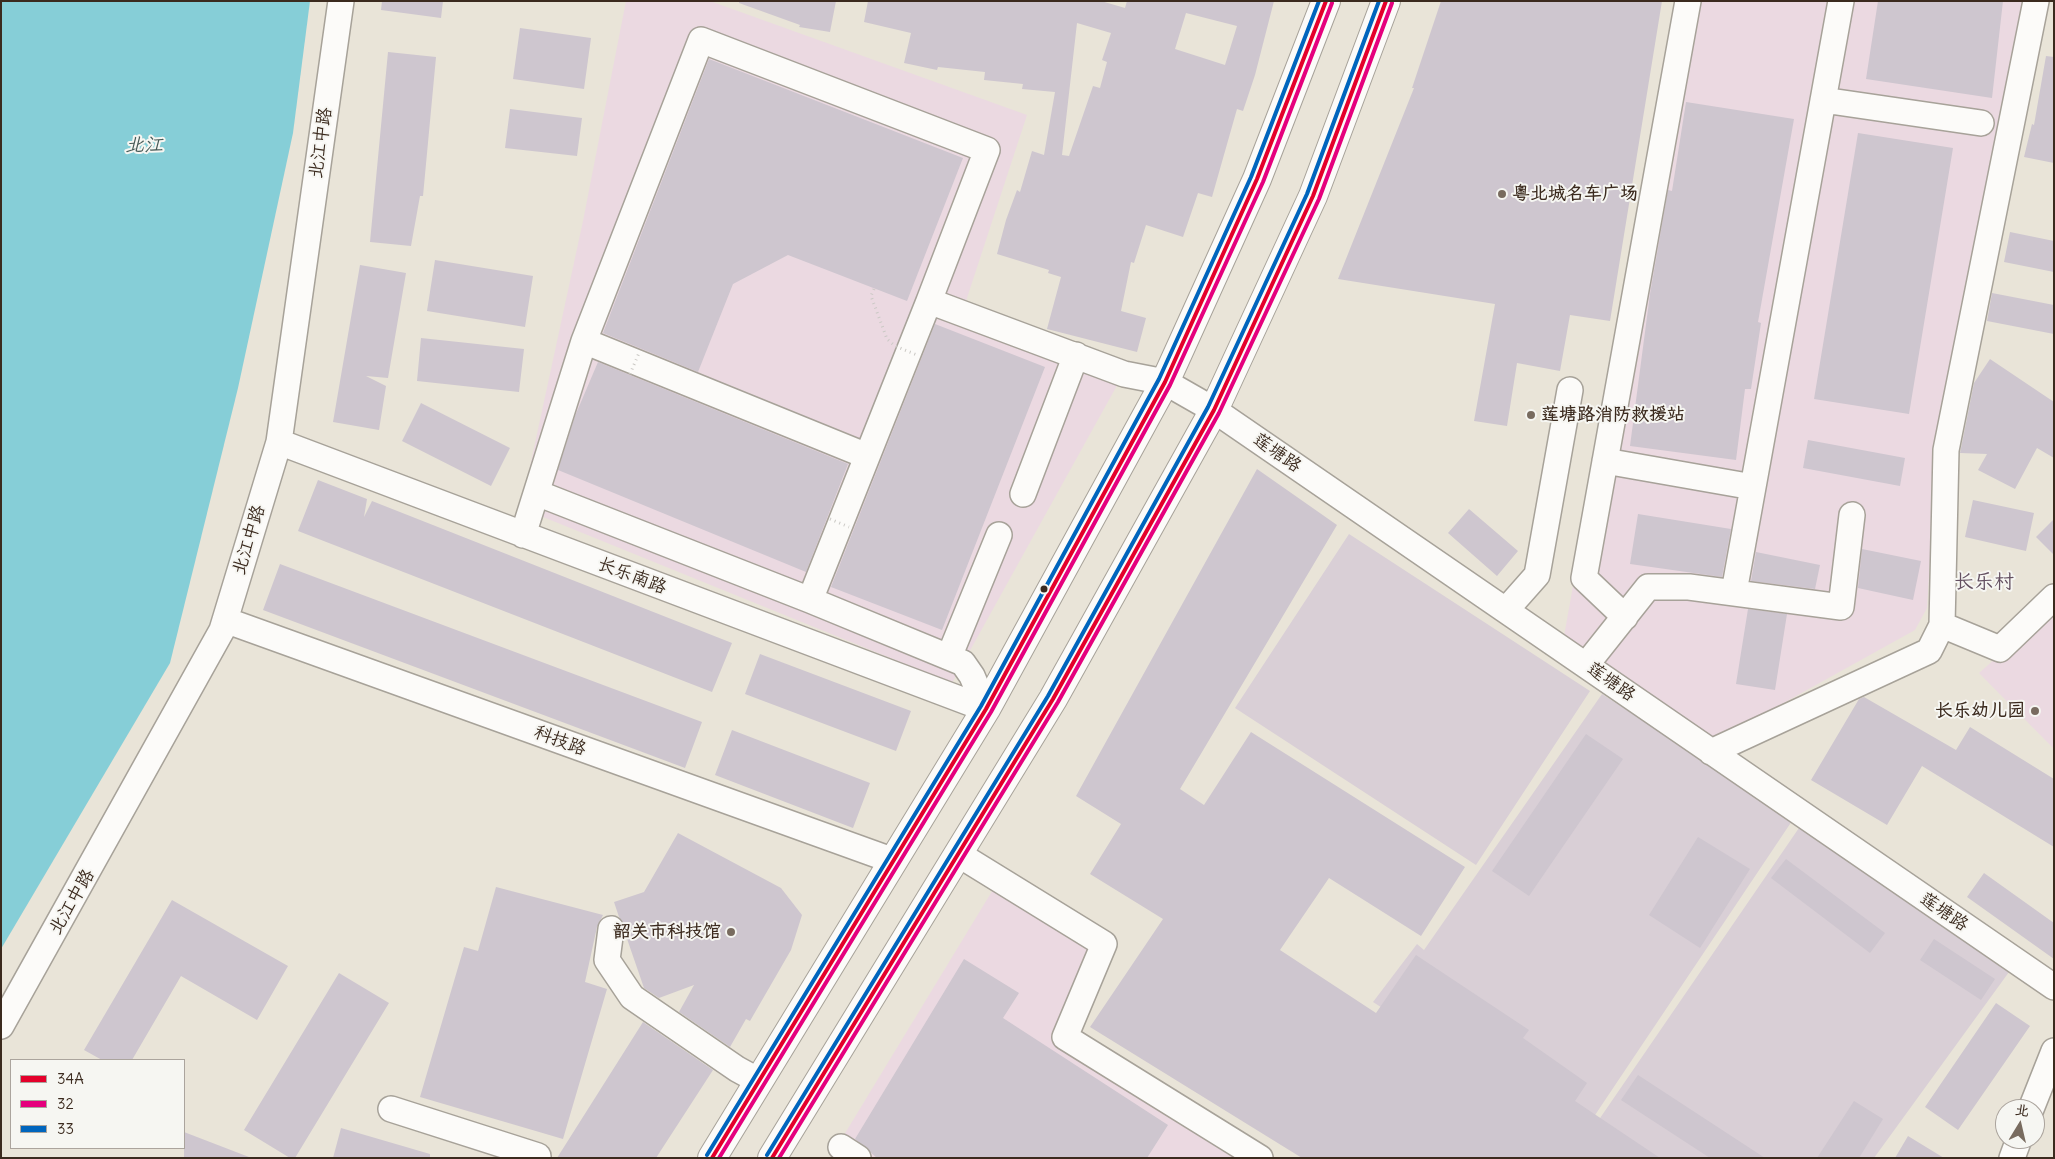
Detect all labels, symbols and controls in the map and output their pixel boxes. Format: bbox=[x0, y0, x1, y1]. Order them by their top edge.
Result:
street label: 北江中路 bbox=[305, 106, 337, 180]
water label: 北江 bbox=[125, 135, 163, 157]
place label: 粤北城名车广场 bbox=[1512, 183, 1638, 205]
marker: 粤北城名车广场 bbox=[1496, 188, 1508, 200]
place label: 莲塘路消防救援站 bbox=[1541, 404, 1685, 426]
marker: 莲塘路消防救援站 bbox=[1525, 409, 1537, 421]
street label: 莲塘路 bbox=[1249, 429, 1305, 477]
street label: 北江中路 bbox=[228, 502, 270, 578]
street label: 长乐南路 bbox=[595, 553, 669, 599]
district label: 长乐村 bbox=[1954, 570, 2014, 594]
unlabelled marker bbox=[1039, 584, 1049, 594]
street label: 莲塘路 bbox=[1583, 658, 1639, 706]
place label: 长乐幼儿园 bbox=[1935, 700, 2025, 722]
marker: 长乐幼儿园 bbox=[2029, 705, 2041, 717]
street label: 科技路 bbox=[531, 722, 589, 760]
street label: 北江中路 bbox=[45, 865, 99, 939]
street label: 莲塘路 bbox=[1916, 888, 1972, 936]
place label: 韶关市科技馆 bbox=[613, 921, 721, 943]
marker: 韶关市科技馆 bbox=[725, 926, 737, 938]
legend bbox=[10, 1059, 185, 1149]
text: 34A bbox=[57, 1069, 84, 1088]
text: 32 bbox=[57, 1094, 74, 1113]
north arrow bbox=[1995, 1099, 2045, 1149]
text: 北 bbox=[2014, 1100, 2031, 1120]
text: 33 bbox=[57, 1119, 74, 1138]

